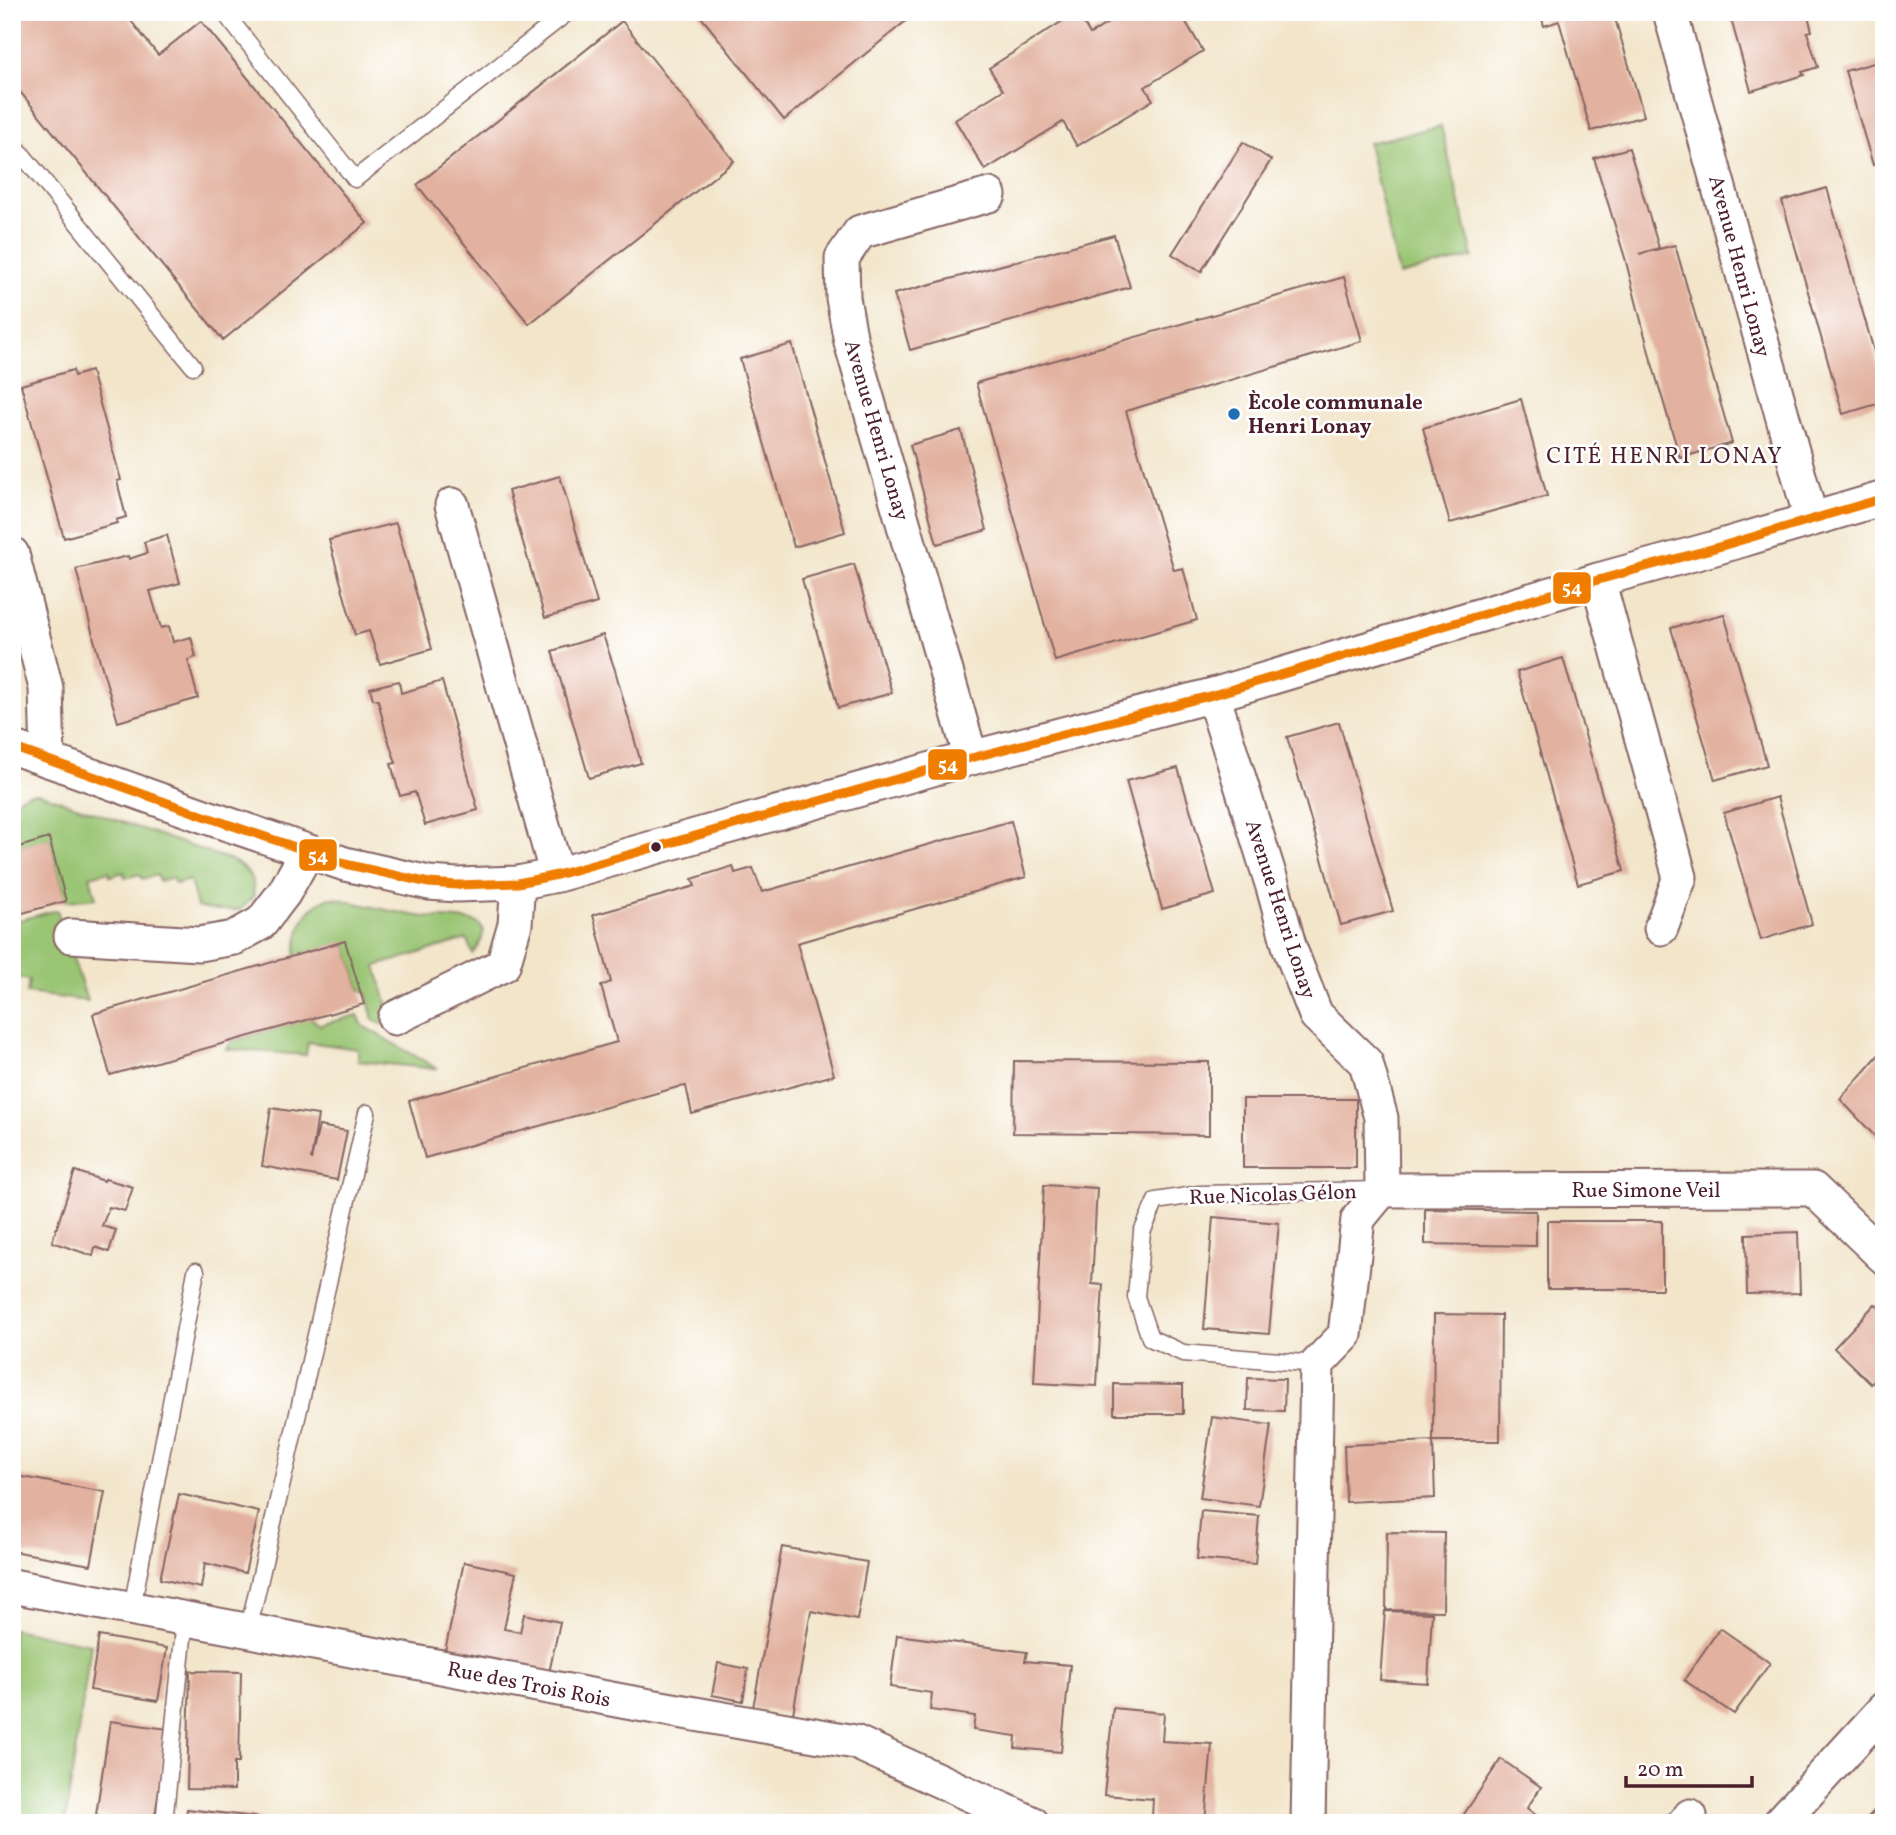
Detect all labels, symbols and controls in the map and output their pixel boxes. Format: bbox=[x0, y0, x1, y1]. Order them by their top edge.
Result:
street label: Avenue Henri Lonay bbox=[1700, 172, 1777, 361]
street label: Avenue Henri Lonay bbox=[836, 336, 915, 525]
place label: Ècole communale Henri Lonay bbox=[1248, 389, 1423, 442]
marker: Ècole communale Henri Lonay bbox=[1226, 406, 1242, 422]
district label: CITÉ HENRI LONAY bbox=[1546, 441, 1784, 473]
line badge: 54 bbox=[1552, 571, 1592, 605]
text: 54 bbox=[1562, 576, 1582, 602]
line badge: 54 bbox=[927, 748, 968, 781]
text: 54 bbox=[938, 753, 958, 779]
street label: Avenue Henri Lonay bbox=[1237, 816, 1322, 1004]
line badge: 54 bbox=[298, 838, 338, 872]
unlabelled marker bbox=[649, 840, 663, 854]
text: 54 bbox=[308, 844, 328, 870]
street label: Rue Simone Veil bbox=[1571, 1177, 1721, 1206]
street label: Rue Nicolas Gélon bbox=[1189, 1178, 1357, 1213]
street label: Rue des Trois Rois bbox=[444, 1655, 613, 1716]
scale bar bbox=[1626, 1744, 1752, 1788]
text: 20 m bbox=[1637, 1756, 1683, 1785]

